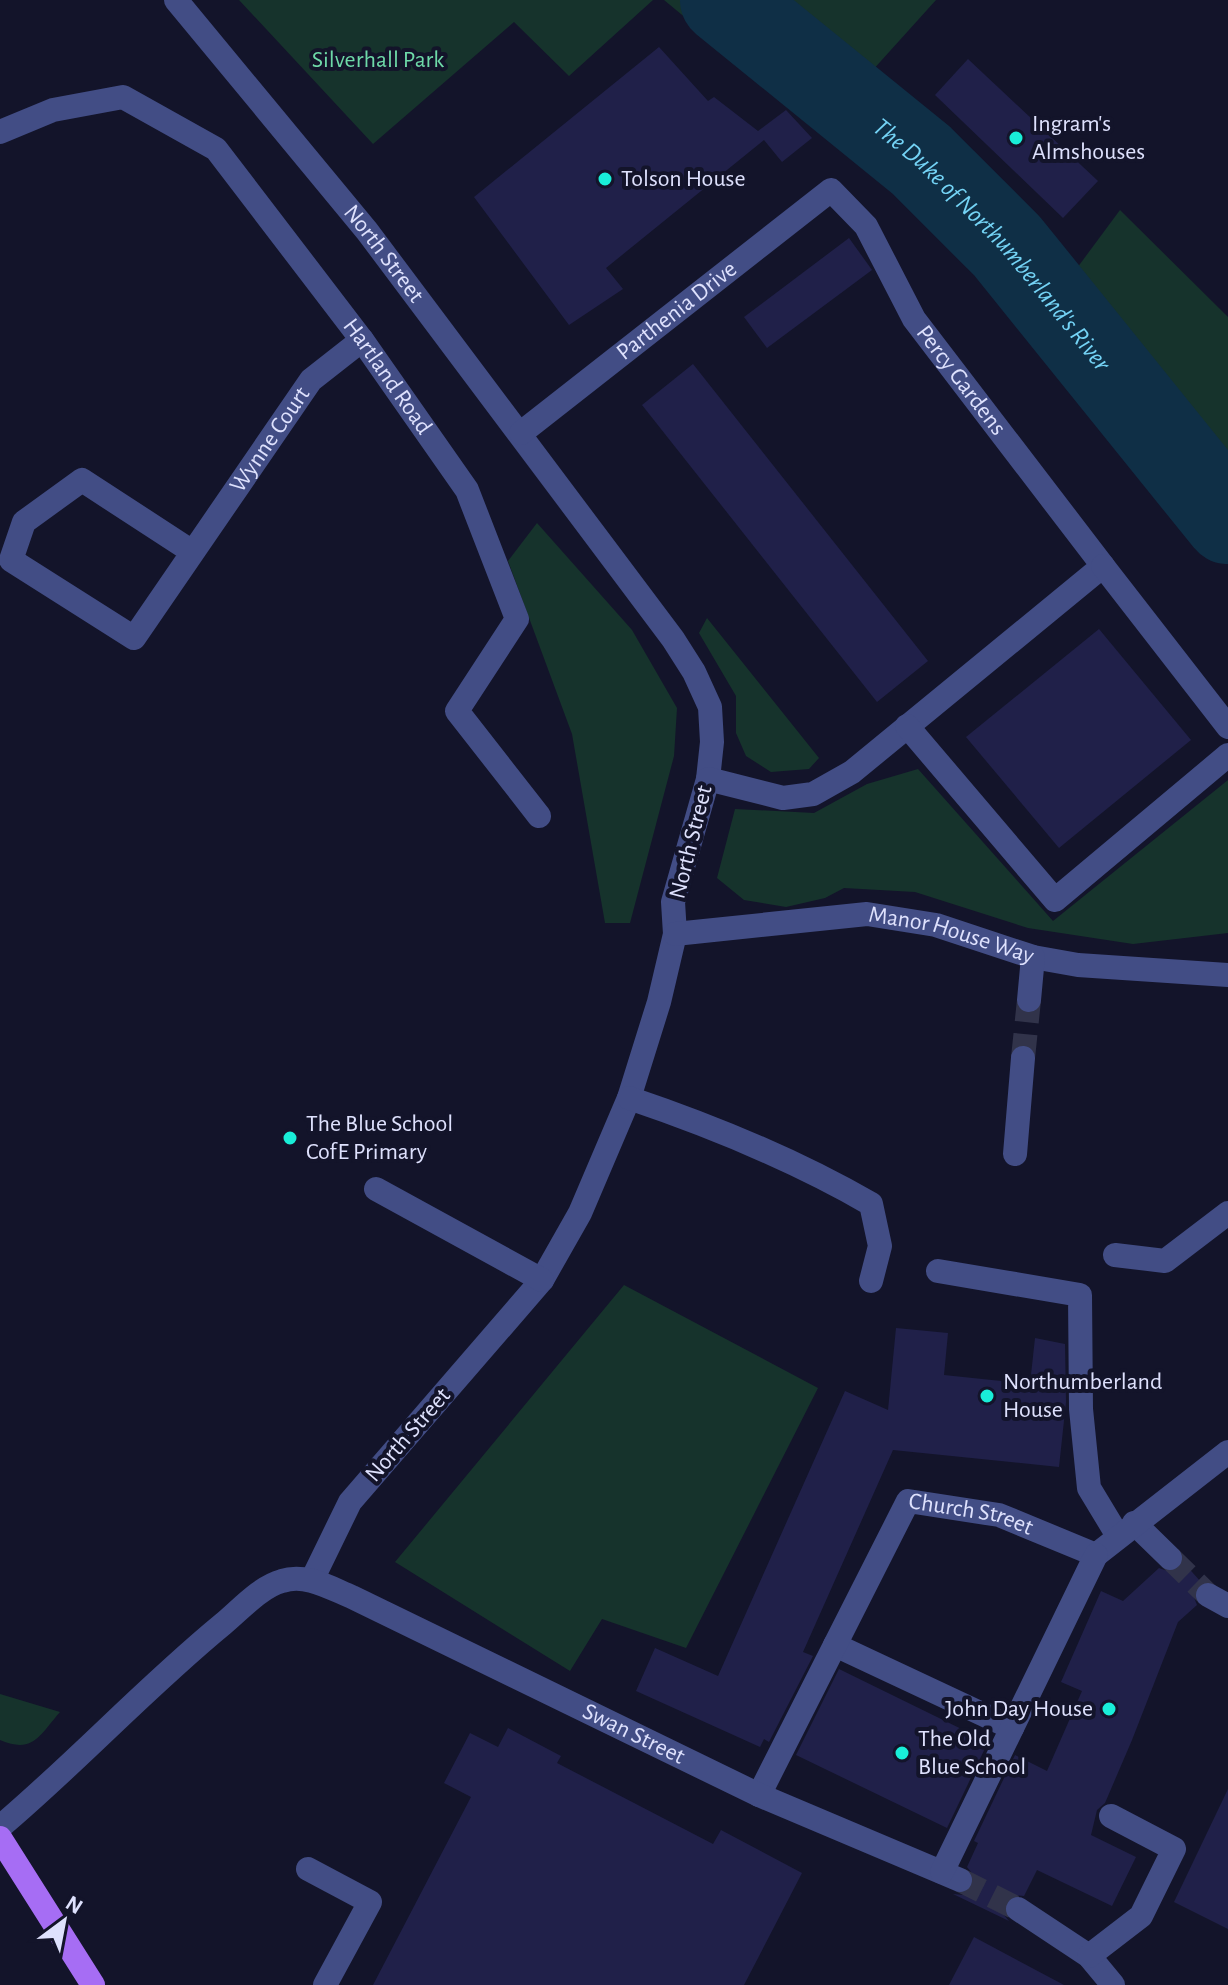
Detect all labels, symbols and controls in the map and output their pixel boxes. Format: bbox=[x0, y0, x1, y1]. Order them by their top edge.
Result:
park label: Silverhall Park bbox=[312, 48, 444, 72]
place label: Ingram's Almshouses bbox=[1032, 112, 1145, 164]
water label: The Duke of Northumberland's River bbox=[868, 114, 1116, 377]
marker: Ingram's Almshouses bbox=[1007, 129, 1025, 147]
place label: Tolson House bbox=[621, 167, 746, 191]
marker: Tolson House bbox=[596, 170, 614, 188]
street label: North Street bbox=[339, 200, 429, 307]
street label: Parthenia Drive bbox=[612, 257, 741, 365]
street label: Hartland Road bbox=[338, 314, 436, 439]
street label: Percy Gardens bbox=[912, 321, 1010, 440]
street label: Wynne Court bbox=[226, 382, 315, 497]
street label: North Street bbox=[665, 783, 717, 901]
street label: Manor House Way bbox=[867, 902, 1037, 968]
place label: The Blue School CofE Primary bbox=[306, 1112, 453, 1164]
marker: The Blue School CofE Primary bbox=[281, 1129, 299, 1147]
place label: Northumberland House bbox=[1003, 1370, 1162, 1422]
street label: North Street bbox=[361, 1383, 455, 1487]
marker: Northumberland House bbox=[978, 1387, 996, 1405]
street label: Church Street bbox=[907, 1489, 1037, 1540]
place label: John Day House bbox=[945, 1697, 1093, 1721]
street label: Swan Street bbox=[579, 1699, 689, 1769]
marker: John Day House bbox=[1100, 1700, 1118, 1718]
place label: The Old Blue School bbox=[918, 1727, 1026, 1779]
marker: The Old Blue School bbox=[893, 1744, 911, 1762]
north arrow bbox=[24, 1881, 104, 1961]
text: N bbox=[62, 1892, 86, 1918]

